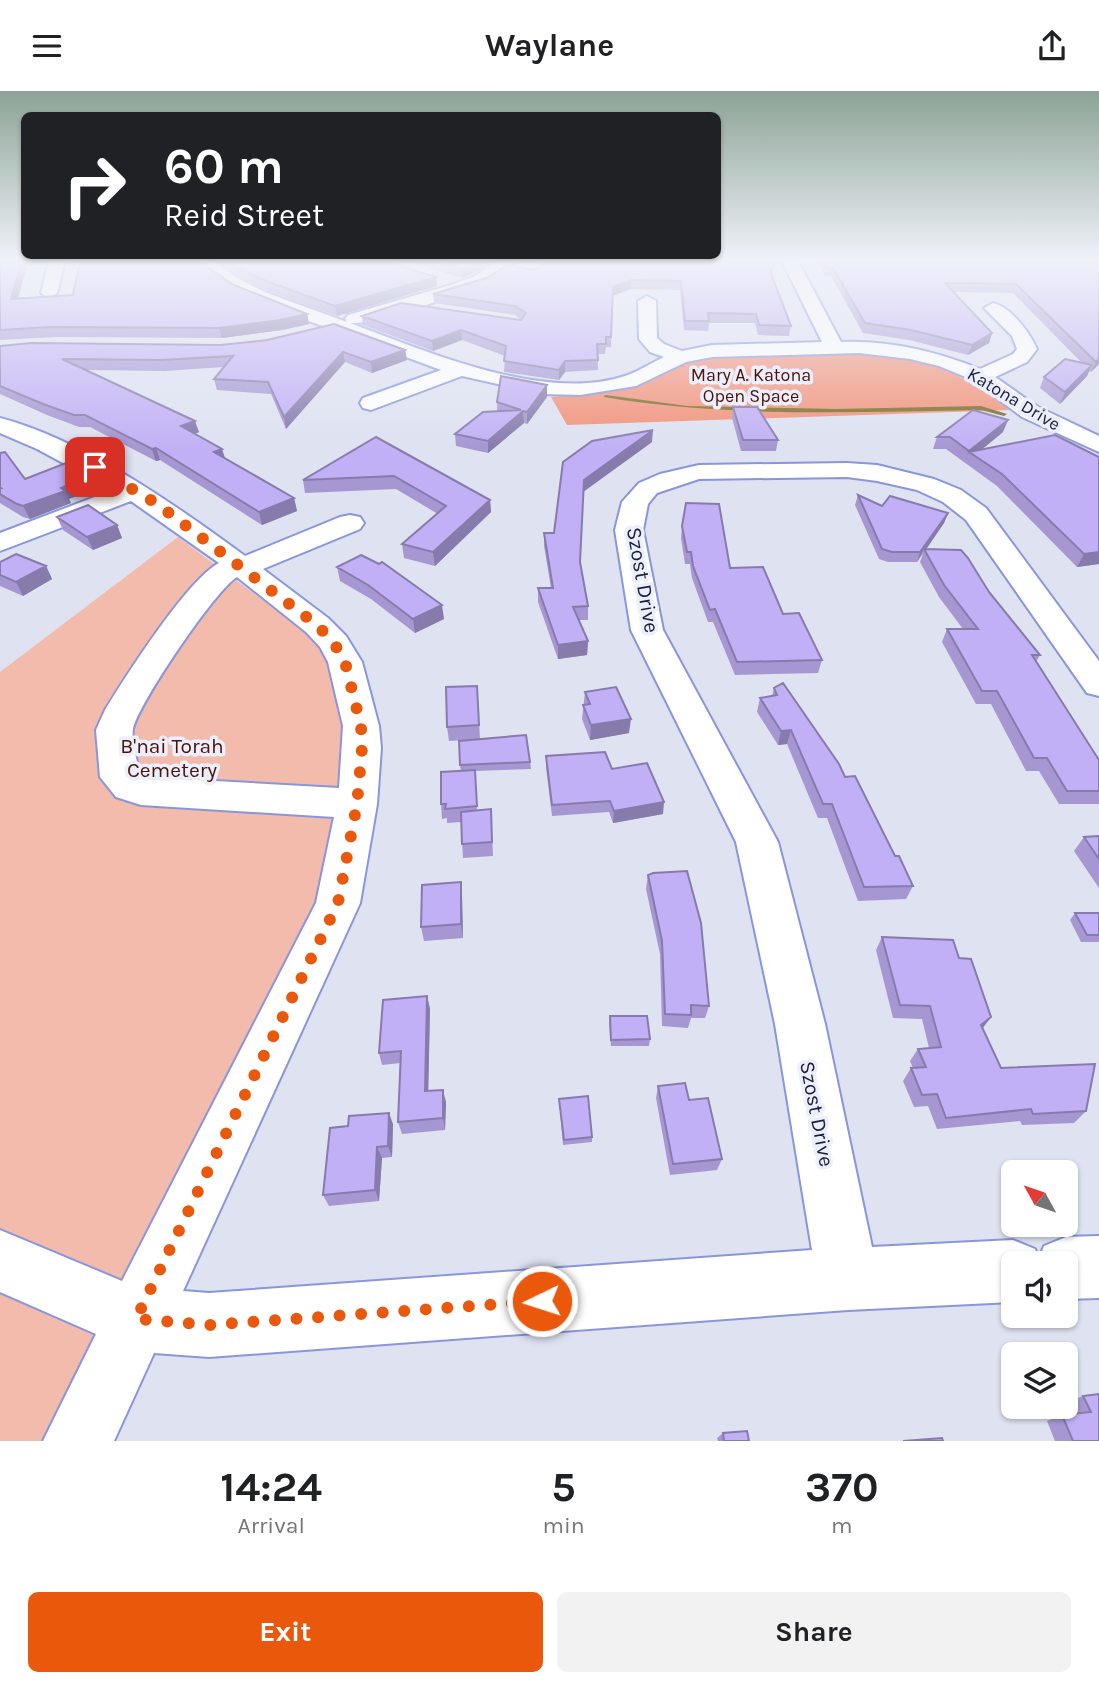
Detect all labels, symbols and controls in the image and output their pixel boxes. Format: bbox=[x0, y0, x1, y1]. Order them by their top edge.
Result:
icon: menu bbox=[28, 27, 66, 65]
text: Waylane bbox=[485, 27, 614, 64]
icon: share bbox=[1033, 27, 1071, 65]
text: 60 m bbox=[164, 138, 284, 195]
icon: right bbox=[49, 140, 140, 231]
text: Reid Street bbox=[164, 197, 324, 234]
street label: Katona Drive bbox=[964, 363, 1064, 435]
park label: Mary A. Katona Open Space bbox=[691, 364, 811, 407]
pin bbox=[65, 437, 125, 497]
icon: arrive bbox=[76, 448, 114, 486]
street label: Szost Drive bbox=[622, 525, 664, 635]
park label: B'nai Torah Cemetery bbox=[120, 734, 224, 782]
street label: Szost Drive bbox=[795, 1059, 839, 1169]
north arrow bbox=[1001, 1160, 1078, 1237]
map controls bbox=[1001, 1160, 1078, 1419]
button: sound bbox=[1001, 1251, 1078, 1328]
position arrow bbox=[505, 1264, 579, 1338]
button: layers bbox=[1001, 1342, 1078, 1419]
text: 14:24 bbox=[220, 1462, 322, 1512]
text: 5 bbox=[551, 1462, 576, 1512]
text: 370 bbox=[805, 1462, 879, 1512]
text: Arrival bbox=[238, 1512, 305, 1539]
text: min bbox=[542, 1512, 585, 1539]
text: m bbox=[831, 1512, 853, 1539]
button: Exit bbox=[28, 1592, 543, 1672]
button: Share bbox=[557, 1592, 1071, 1672]

